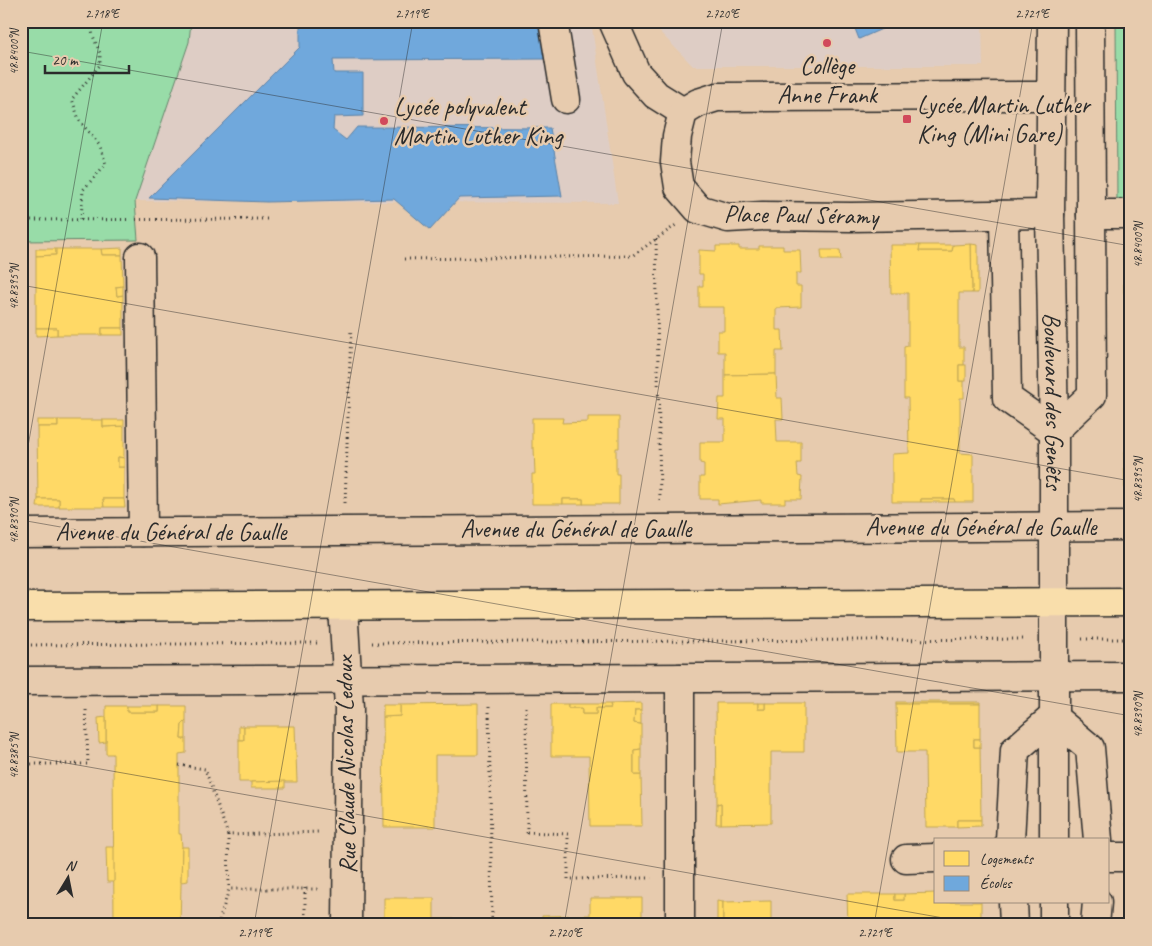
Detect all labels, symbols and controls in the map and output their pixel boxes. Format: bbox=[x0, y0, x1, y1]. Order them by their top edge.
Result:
text: 2.718°E bbox=[85, 6, 121, 22]
text: 2.719°E bbox=[395, 6, 431, 22]
text: 2.720°E bbox=[705, 6, 741, 22]
text: 2.721°E bbox=[1015, 6, 1051, 22]
text: 48.8400°N bbox=[6, 28, 22, 75]
marker: Collège Anne Frank bbox=[821, 37, 833, 49]
scale bar bbox=[45, 42, 129, 74]
place label: Collège Anne Frank bbox=[777, 50, 879, 111]
text: 20 m bbox=[52, 51, 79, 70]
place label: Lycée Martin Luther King (Mini Gare) bbox=[917, 89, 1092, 150]
place label: Lycée polyvalent Martin Luther King bbox=[394, 91, 564, 152]
marker: Lycée Martin Luther King (Mini Gare) bbox=[901, 113, 913, 125]
marker: Lycée polyvalent Martin Luther King bbox=[378, 115, 390, 127]
street label: Place Paul Séramy bbox=[724, 198, 881, 232]
text: 48.8400°N bbox=[1130, 221, 1146, 268]
text: 48.8395°N bbox=[6, 263, 22, 310]
street label: Boulevard des Genêts bbox=[1036, 312, 1070, 492]
text: 48.8395°N bbox=[1130, 456, 1146, 503]
text: 48.8390°N bbox=[6, 497, 22, 544]
street label: Avenue du Général de Gaulle bbox=[866, 511, 1098, 543]
street label: Avenue du Général de Gaulle bbox=[461, 513, 693, 545]
street label: Avenue du Général de Gaulle bbox=[56, 516, 288, 548]
street label: Rue Claude Nicolas Ledoux bbox=[328, 653, 364, 874]
text: 48.8390°N bbox=[1130, 691, 1146, 738]
text: 48.8385°N bbox=[6, 732, 22, 779]
legend bbox=[934, 838, 1110, 904]
text: Logements bbox=[980, 850, 1035, 869]
north arrow bbox=[42, 854, 92, 904]
text: N bbox=[64, 857, 78, 875]
text: Écoles bbox=[980, 874, 1013, 893]
text: 2.719°E bbox=[238, 925, 274, 941]
text: 2.720°E bbox=[548, 925, 584, 941]
text: 2.721°E bbox=[858, 925, 894, 941]

